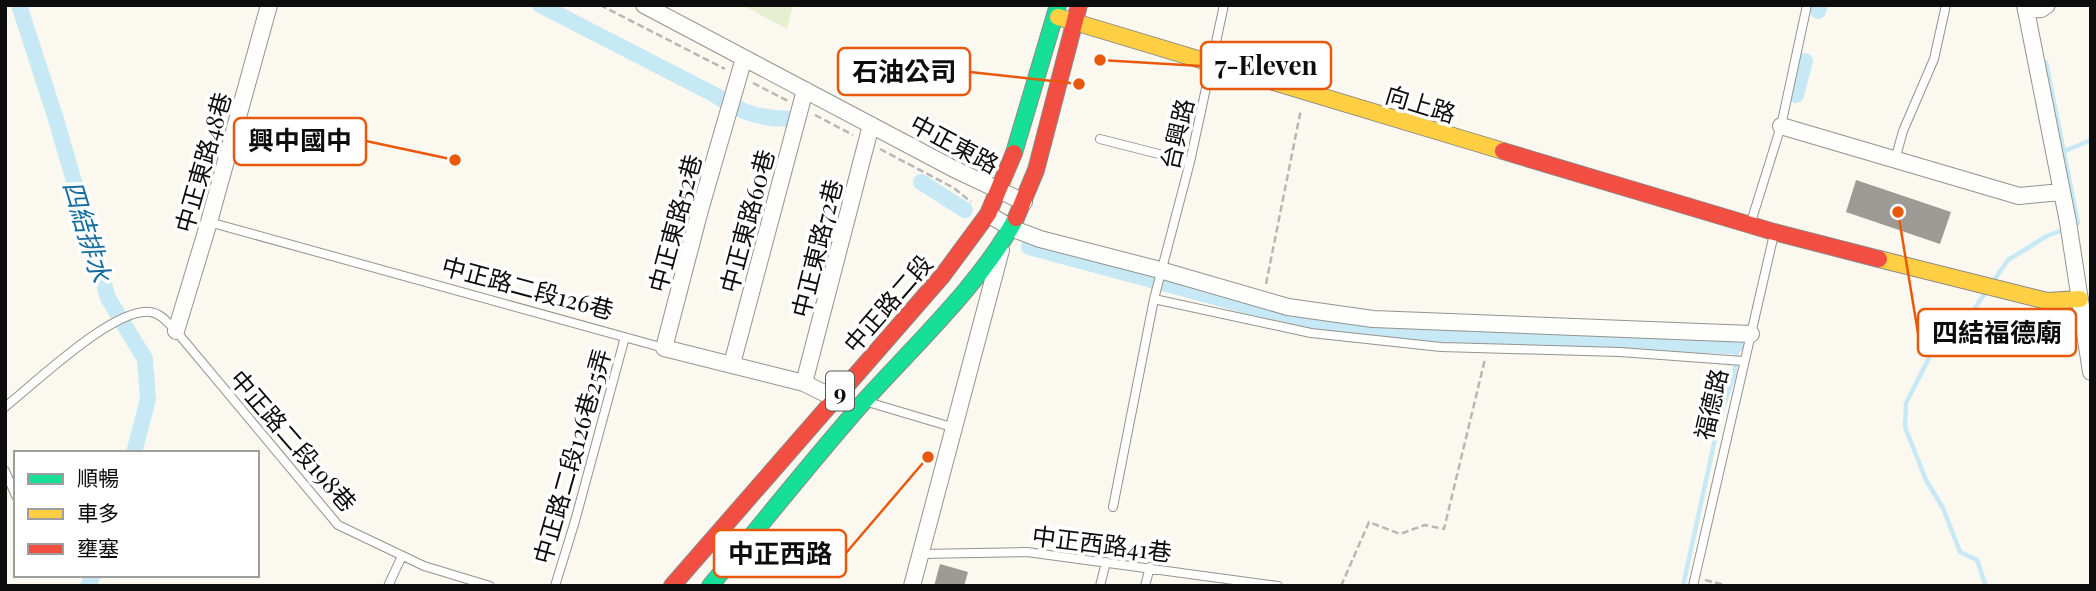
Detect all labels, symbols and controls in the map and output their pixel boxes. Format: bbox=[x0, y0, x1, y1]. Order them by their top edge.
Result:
callout: 7-Eleven bbox=[1201, 42, 1331, 89]
text: 7-Eleven bbox=[1215, 47, 1317, 82]
callout: 石油公司 bbox=[838, 48, 970, 95]
text: 石油公司 bbox=[852, 53, 956, 88]
street label: 向上路 bbox=[1382, 77, 1460, 129]
street label: 中正東路48巷 bbox=[167, 88, 237, 236]
street label: 台興路 bbox=[1152, 95, 1200, 173]
street label: 中正東路 bbox=[905, 106, 1005, 180]
callout: 興中國中 bbox=[234, 118, 366, 165]
text: 興中國中 bbox=[248, 122, 352, 157]
street label: 中正東路60巷 bbox=[712, 146, 780, 296]
street label: 中正東路52巷 bbox=[640, 151, 708, 295]
water label: 四結排水 bbox=[56, 176, 120, 287]
street label: 中正東路72巷 bbox=[783, 176, 849, 320]
street label: 中正路二段 bbox=[836, 247, 938, 359]
street label: 中正路二段126巷 bbox=[438, 249, 618, 325]
callout: 四結福德廟 bbox=[1918, 309, 2076, 356]
text: 四結福德廟 bbox=[1932, 314, 2062, 349]
street label: 中正路二段126巷25弄 bbox=[525, 345, 617, 567]
street label: 中正路二段198巷 bbox=[224, 362, 364, 518]
street label: 福德路 bbox=[1686, 365, 1734, 443]
road number: 9 bbox=[826, 372, 854, 410]
legend bbox=[14, 451, 259, 577]
text: 順暢 bbox=[77, 463, 119, 491]
text: 車多 bbox=[77, 498, 119, 526]
street label: 中正西路41巷 bbox=[1030, 519, 1174, 567]
callout: 中正西路 bbox=[714, 530, 846, 577]
text: 壅塞 bbox=[77, 533, 119, 561]
text: 中正西路 bbox=[728, 535, 832, 570]

